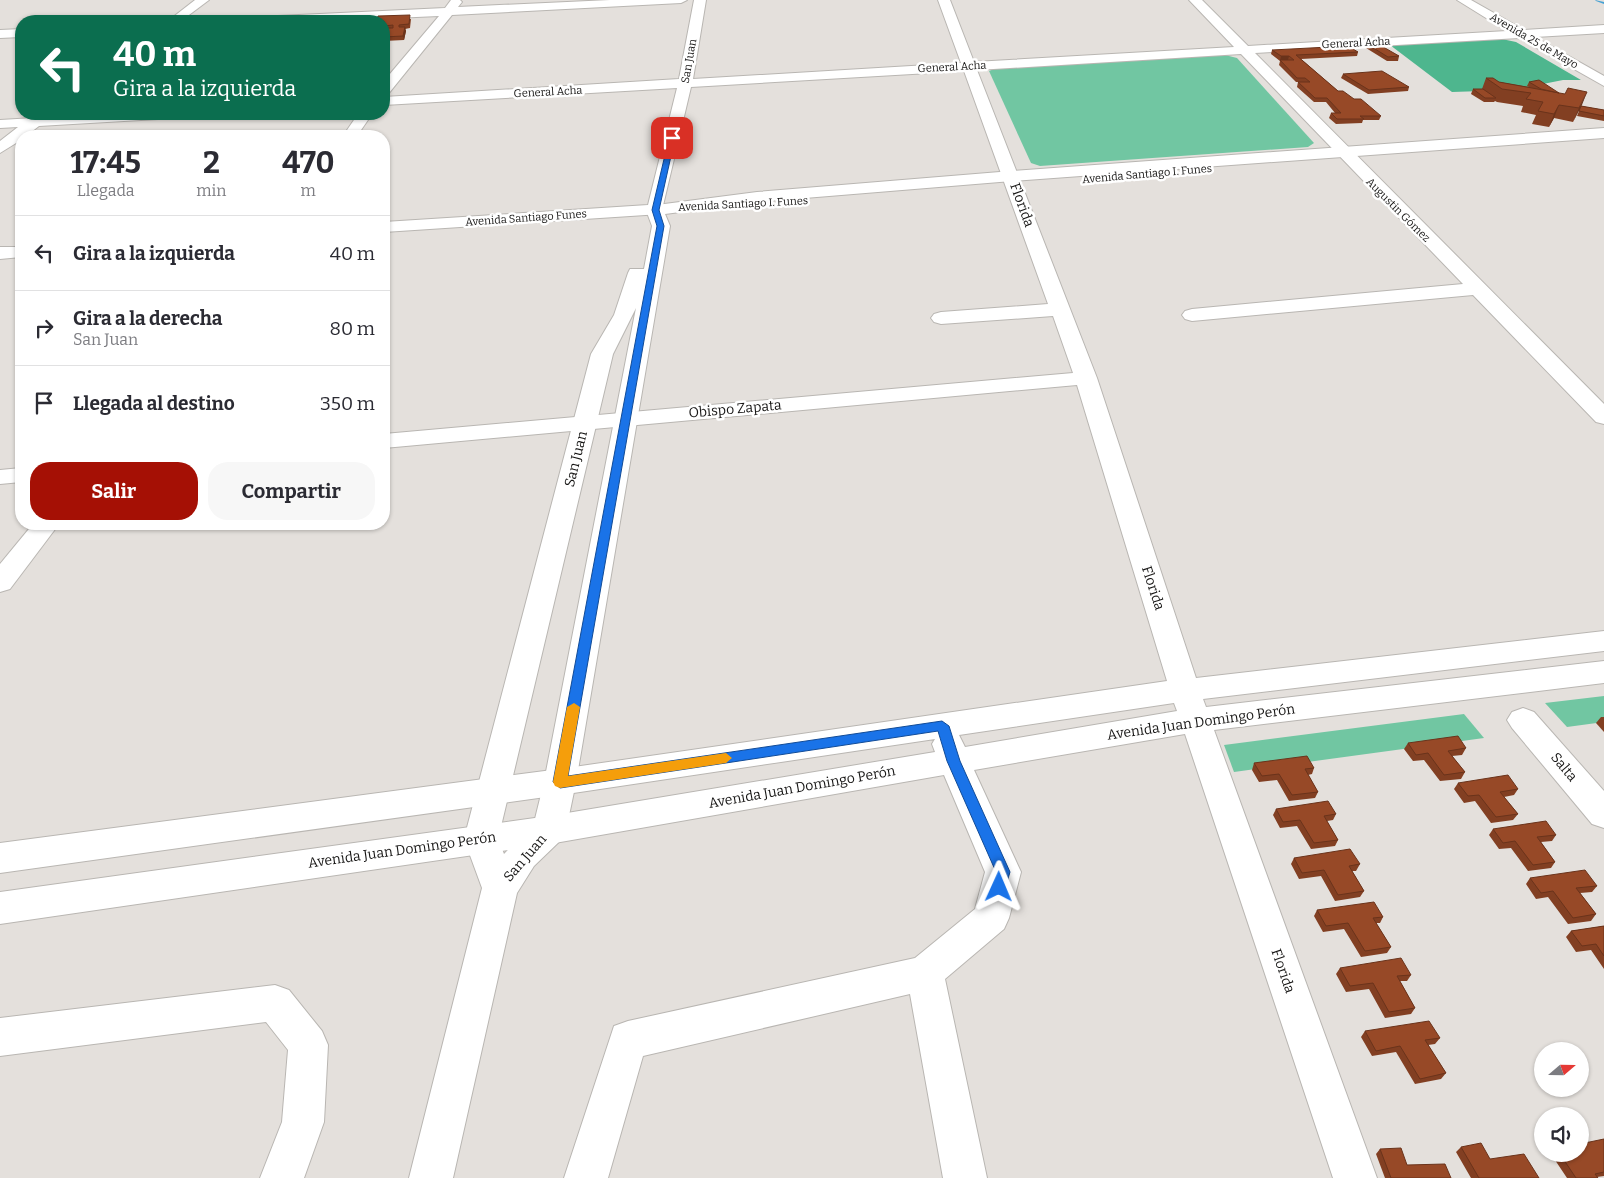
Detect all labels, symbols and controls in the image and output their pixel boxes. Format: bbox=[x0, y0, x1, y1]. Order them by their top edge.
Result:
street label: Avenida 25 de Mayo bbox=[1488, 10, 1580, 72]
text: 40 m bbox=[113, 33, 196, 75]
icon: left bbox=[30, 35, 95, 100]
street label: General Acha bbox=[1321, 35, 1391, 51]
street label: San Juan bbox=[679, 38, 699, 84]
street label: General Acha bbox=[917, 59, 987, 75]
text: Gira a la izquierda bbox=[113, 75, 296, 102]
street label: General Acha bbox=[513, 84, 583, 100]
pin bbox=[651, 117, 693, 159]
icon: arrive bbox=[658, 124, 686, 152]
text: 17:45 bbox=[70, 145, 141, 181]
text: 2 bbox=[203, 145, 220, 181]
text: 470 bbox=[282, 145, 335, 181]
street label: Avenida Santiago I. Funes bbox=[1082, 162, 1212, 186]
street label: Augustin Gómez bbox=[1363, 175, 1433, 245]
text: Llegada bbox=[77, 181, 135, 200]
text: min bbox=[196, 181, 227, 200]
text: m bbox=[301, 181, 316, 200]
street label: Florida bbox=[1006, 181, 1038, 230]
street label: Avenida Santiago I. Funes bbox=[678, 194, 808, 214]
street label: Avenida Santiago Funes bbox=[465, 207, 587, 229]
icon: left bbox=[30, 239, 58, 267]
text: Gira a la izquierda bbox=[73, 242, 235, 265]
text: 40 m bbox=[330, 242, 375, 265]
text: Gira a la derecha bbox=[73, 307, 222, 330]
icon: right bbox=[30, 314, 58, 342]
text: 80 m bbox=[329, 317, 375, 340]
text: San Juan bbox=[73, 330, 138, 349]
icon: arrive bbox=[30, 389, 58, 417]
text: Llegada al destino bbox=[73, 392, 235, 415]
text: 350 m bbox=[320, 392, 375, 415]
street label: Obispo Zapata bbox=[688, 396, 783, 422]
street label: San Juan bbox=[561, 429, 591, 489]
button: Salir bbox=[30, 462, 198, 520]
button: Compartir bbox=[208, 462, 375, 520]
street label: Florida bbox=[1138, 564, 1168, 613]
street label: Avenida Juan Domingo Perón bbox=[1106, 700, 1296, 744]
street label: Salta bbox=[1547, 749, 1581, 785]
street label: Avenida Juan Domingo Perón bbox=[707, 762, 897, 812]
street label: Avenida Juan Domingo Perón bbox=[307, 828, 497, 872]
street label: San Juan bbox=[500, 831, 550, 885]
position arrow bbox=[972, 860, 1024, 912]
street label: Florida bbox=[1268, 947, 1299, 996]
north arrow bbox=[1534, 1042, 1589, 1098]
map controls bbox=[1534, 1042, 1589, 1162]
button: sound bbox=[1534, 1107, 1589, 1162]

